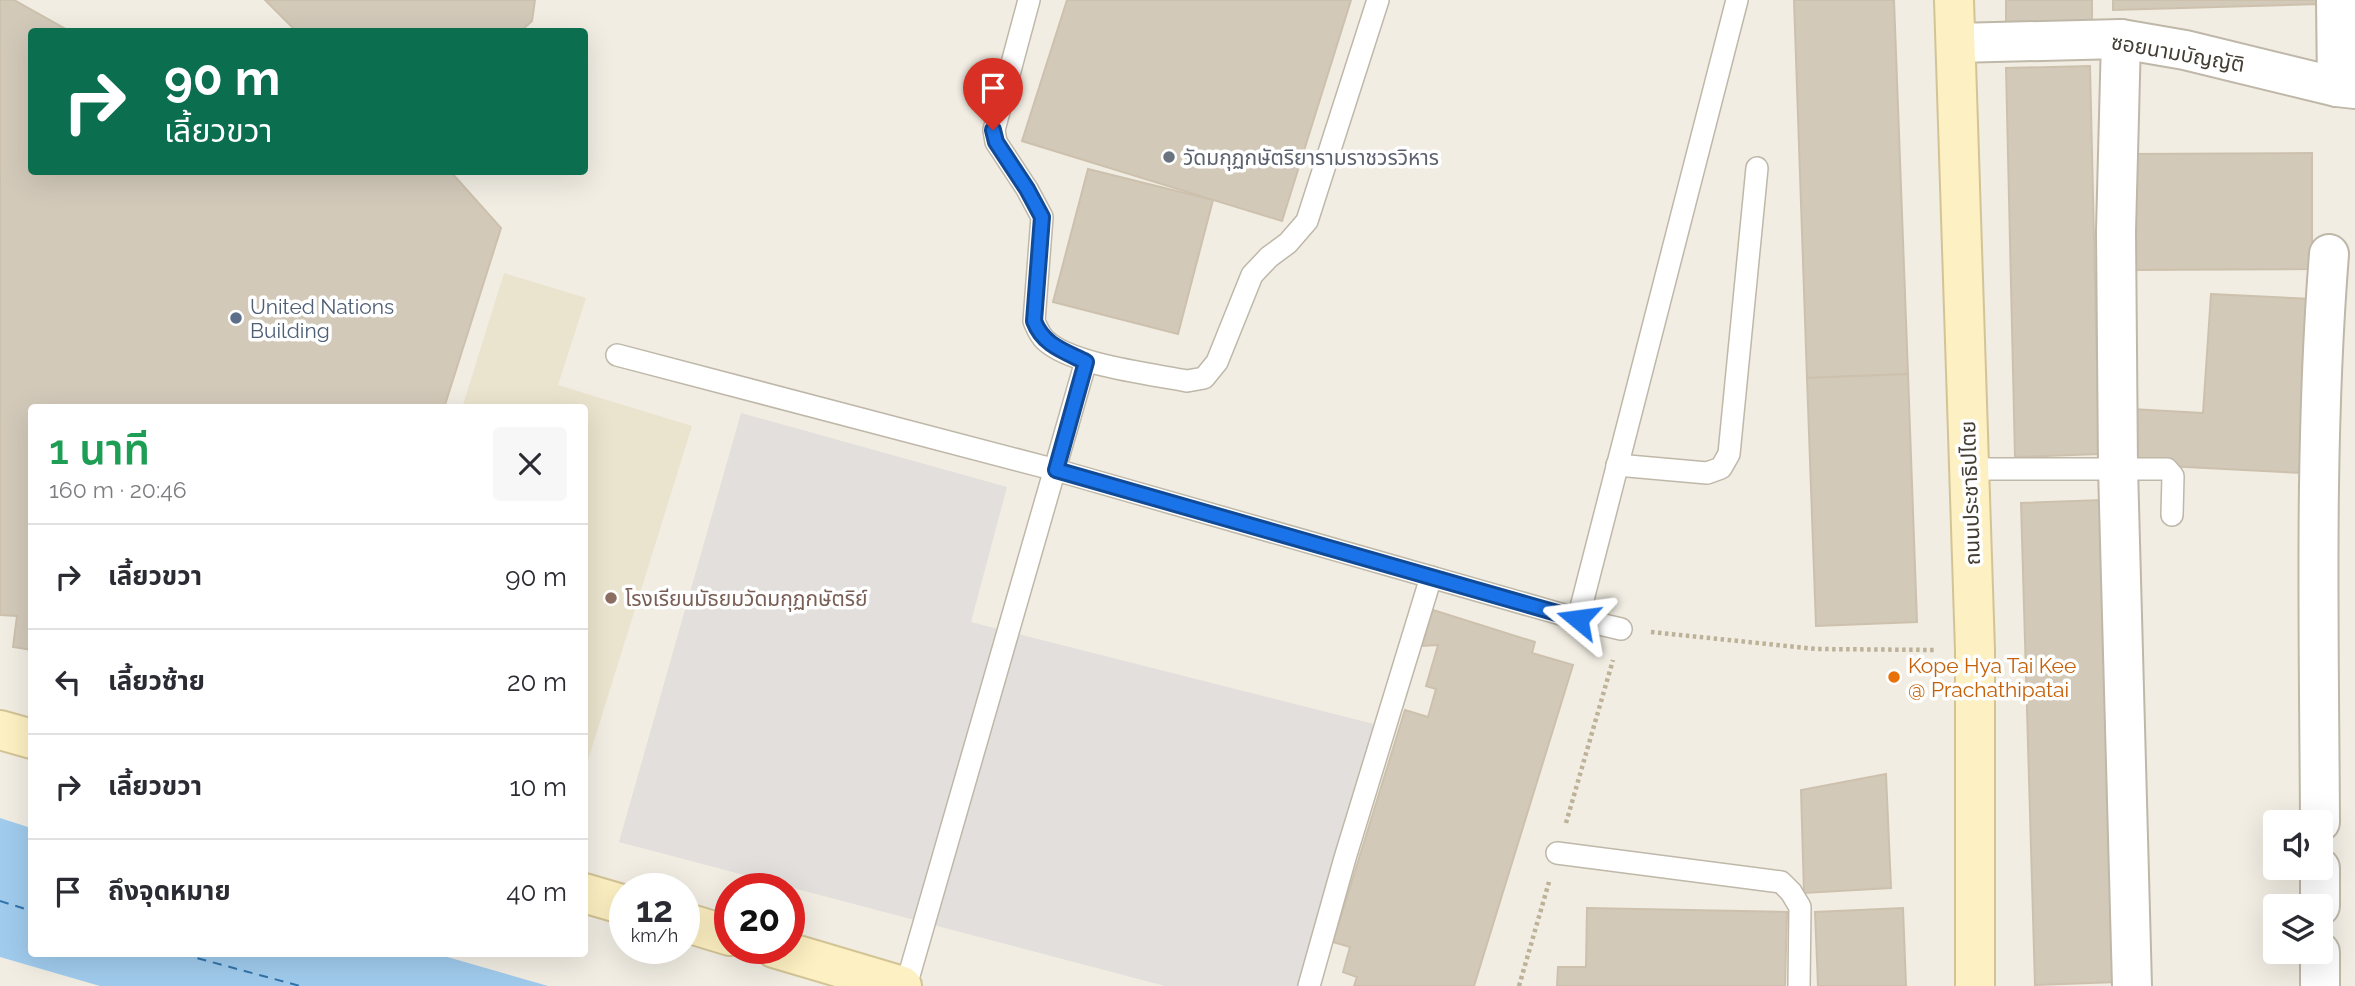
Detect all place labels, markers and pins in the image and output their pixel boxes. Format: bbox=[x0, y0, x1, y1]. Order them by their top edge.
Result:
pin bbox=[963, 58, 1023, 130]
place label: วัดมกุฏกษัตริยารามราชวรวิหาร bbox=[1183, 145, 1439, 171]
marker: วัดมกุฏกษัตริยารามราชวรวิหาร bbox=[1161, 149, 1177, 165]
place label: United Nations Building bbox=[250, 294, 394, 343]
marker: United Nations Building bbox=[228, 310, 244, 326]
place label: โรงเรียนมัธยมวัดมกุฏกษัตริย์ bbox=[625, 586, 868, 612]
marker: โรงเรียนมัธยมวัดมกุฏกษัตริย์ bbox=[603, 590, 619, 606]
place label: Kope Hya Tai Kee @ Prachathipatai bbox=[1908, 653, 2076, 702]
marker: Kope Hya Tai Kee @ Prachathipatai bbox=[1886, 669, 1902, 685]

